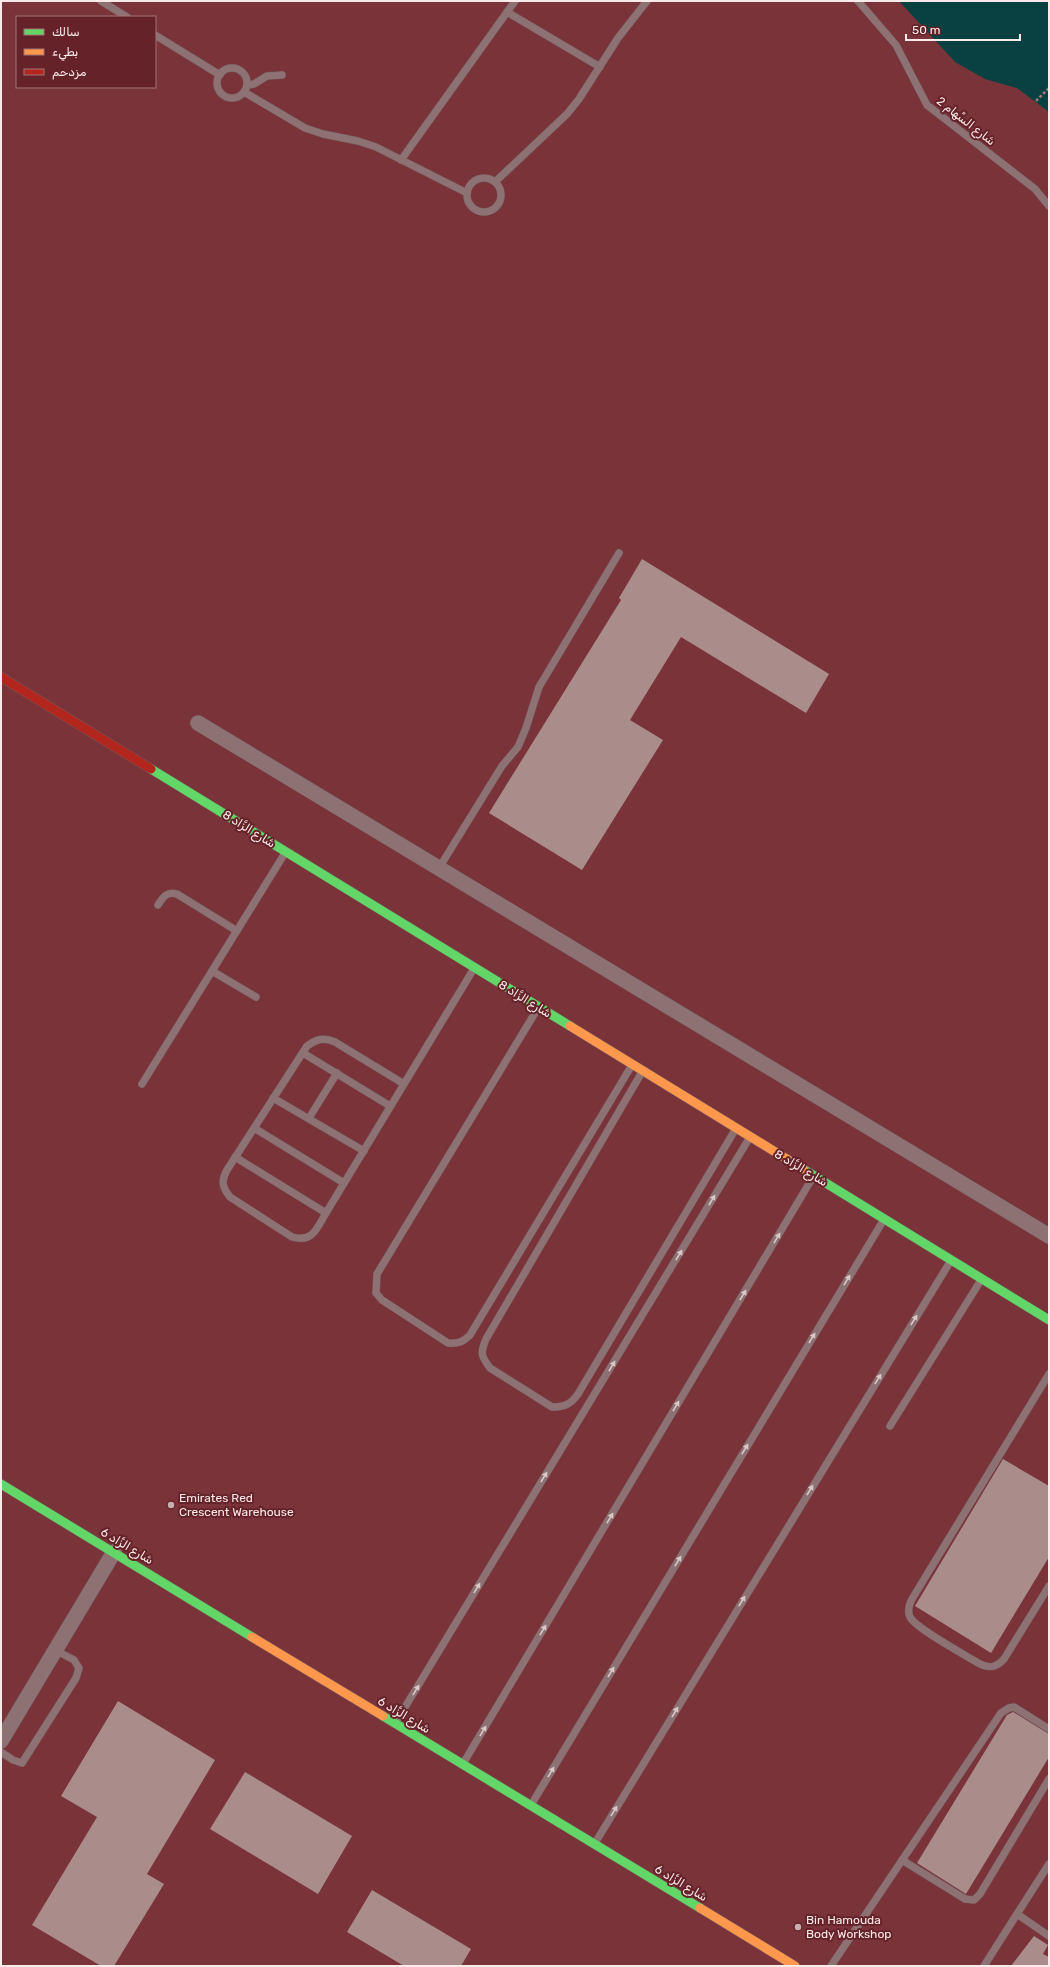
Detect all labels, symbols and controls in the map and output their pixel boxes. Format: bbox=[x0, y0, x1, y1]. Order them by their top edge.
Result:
legend bbox=[16, 16, 156, 88]
scale bar bbox=[906, 16, 1020, 42]
text: 50 m bbox=[912, 23, 940, 37]
text: سالك bbox=[52, 25, 80, 39]
text: بطيء bbox=[52, 45, 78, 61]
text: مزدحم bbox=[52, 65, 87, 80]
street label: شارع السِّهام 2 bbox=[933, 94, 998, 150]
street label: شارع الزَّاد 8 bbox=[219, 807, 278, 852]
street label: شارع الزَّاد 8 bbox=[495, 977, 554, 1022]
street label: شارع الزَّاد 8 bbox=[771, 1147, 830, 1191]
one-way arrow bbox=[708, 1195, 716, 1205]
one-way arrow bbox=[773, 1232, 780, 1244]
one-way arrow bbox=[675, 1249, 682, 1261]
one-way arrow bbox=[844, 1274, 851, 1286]
one-way arrow bbox=[739, 1290, 747, 1300]
one-way arrow bbox=[910, 1315, 918, 1325]
one-way arrow bbox=[809, 1332, 816, 1344]
one-way arrow bbox=[608, 1360, 615, 1372]
one-way arrow bbox=[874, 1374, 882, 1384]
one-way arrow bbox=[673, 1400, 680, 1412]
one-way arrow bbox=[742, 1443, 749, 1455]
one-way arrow bbox=[541, 1471, 548, 1483]
one-way arrow bbox=[807, 1484, 814, 1496]
place label: Emirates Red Crescent Warehouse bbox=[179, 1491, 294, 1519]
marker: Emirates Red Crescent Warehouse bbox=[166, 1500, 176, 1510]
one-way arrow bbox=[606, 1512, 613, 1524]
street label: شارع الزَّاد 6 bbox=[97, 1525, 156, 1569]
one-way arrow bbox=[675, 1555, 682, 1567]
one-way arrow bbox=[474, 1582, 481, 1594]
one-way arrow bbox=[739, 1595, 746, 1607]
one-way arrow bbox=[539, 1625, 547, 1635]
one-way arrow bbox=[607, 1667, 615, 1677]
one-way arrow bbox=[412, 1684, 419, 1696]
street label: شارع الزَّاد 6 bbox=[374, 1694, 433, 1738]
one-way arrow bbox=[671, 1706, 678, 1718]
one-way arrow bbox=[479, 1725, 486, 1737]
one-way arrow bbox=[547, 1766, 554, 1778]
one-way arrow bbox=[611, 1805, 618, 1817]
street label: شارع الزَّاد 6 bbox=[651, 1862, 710, 1906]
place label: Bin Hamouda Body Workshop bbox=[806, 1913, 891, 1941]
marker: Bin Hamouda Body Workshop bbox=[793, 1922, 803, 1932]

